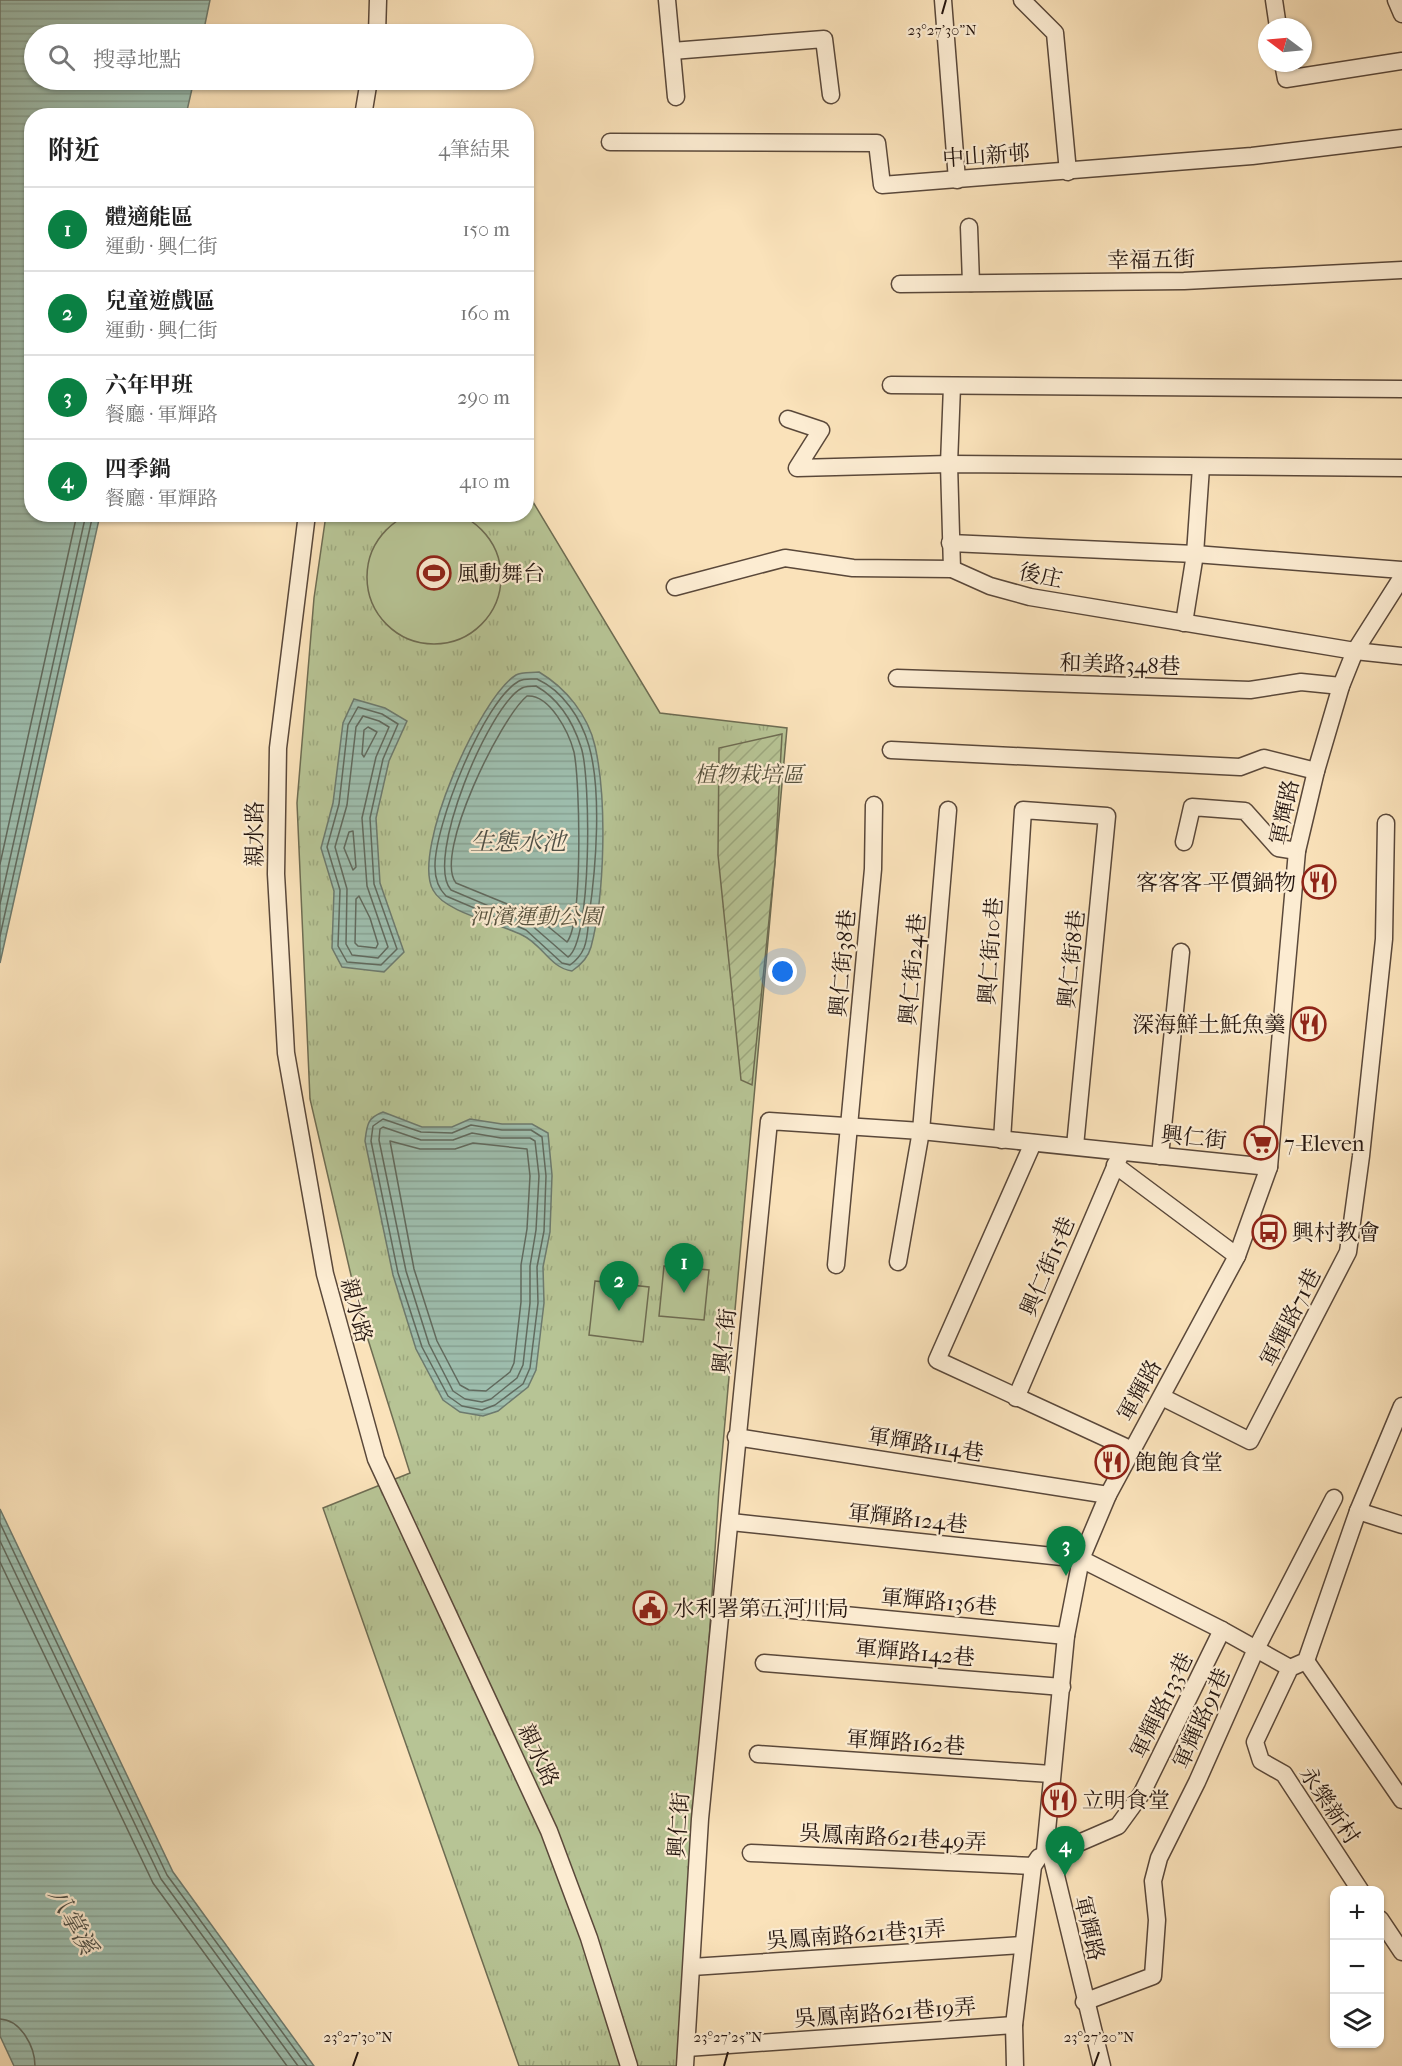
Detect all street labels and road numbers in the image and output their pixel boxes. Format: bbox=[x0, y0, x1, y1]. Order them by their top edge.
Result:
street label: 中山新邨 bbox=[941, 140, 1031, 172]
street label: 幸福五街 bbox=[1107, 246, 1195, 274]
street label: 後庄 bbox=[1017, 559, 1065, 593]
street label: 和美路348巷 bbox=[1059, 650, 1181, 680]
street label: 軍輝路 bbox=[1265, 777, 1305, 847]
street label: 親水路 bbox=[242, 801, 268, 867]
street label: 興仁街10巷 bbox=[974, 896, 1008, 1006]
street label: 興仁街38巷 bbox=[825, 908, 861, 1018]
street label: 興仁街8巷 bbox=[1054, 908, 1090, 1010]
street label: 興仁街24巷 bbox=[895, 912, 931, 1026]
street label: 興仁街 bbox=[1160, 1122, 1228, 1154]
street label: 興仁街15巷 bbox=[1015, 1213, 1080, 1320]
street label: 軍輝路71巷 bbox=[1255, 1264, 1327, 1371]
street label: 親水路 bbox=[335, 1275, 377, 1346]
street label: 興仁街 bbox=[709, 1307, 741, 1375]
street label: 軍輝路 bbox=[1113, 1355, 1167, 1426]
street label: 軍輝路114巷 bbox=[866, 1423, 986, 1467]
street label: 軍輝路124巷 bbox=[847, 1500, 969, 1538]
street label: 軍輝路136巷 bbox=[880, 1584, 998, 1620]
street label: 軍輝路142巷 bbox=[854, 1635, 976, 1671]
street label: 軍輝路133巷 bbox=[1125, 1649, 1199, 1762]
street label: 軍輝路91巷 bbox=[1168, 1664, 1236, 1773]
street label: 親水路 bbox=[512, 1720, 564, 1791]
street label: 軍輝路162巷 bbox=[846, 1726, 966, 1760]
street label: 永樂新村 bbox=[1294, 1762, 1365, 1849]
street label: 興仁街 bbox=[664, 1791, 694, 1859]
street label: 吳鳳南路621巷49弄 bbox=[799, 1820, 987, 1856]
street label: 軍輝路 bbox=[1069, 1893, 1109, 1963]
street label: 吳鳳南路621巷31弄 bbox=[765, 1916, 947, 1954]
street label: 吳鳳南路621巷19弄 bbox=[793, 1994, 977, 2032]

